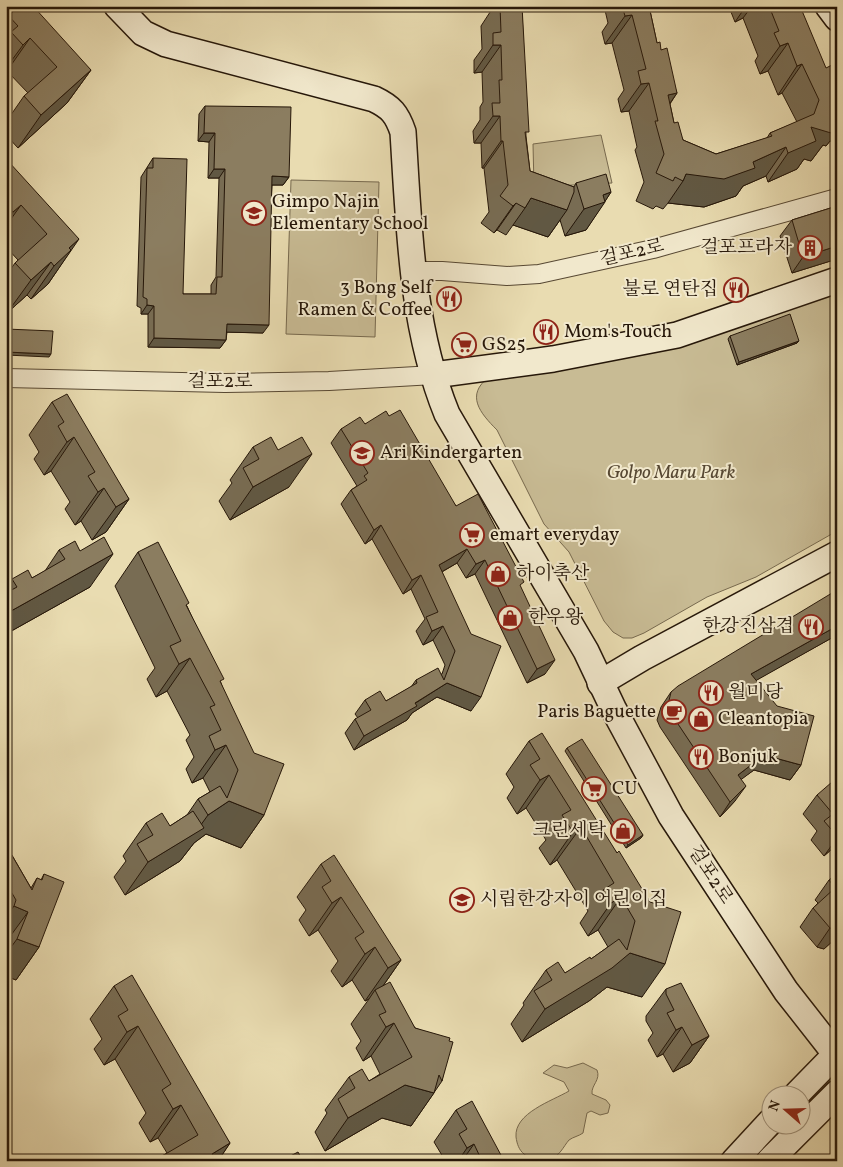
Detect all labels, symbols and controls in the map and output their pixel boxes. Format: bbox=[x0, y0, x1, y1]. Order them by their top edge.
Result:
place label: Gimpo Najin Elementary School bbox=[272, 189, 429, 237]
school or university icon: Gimpo Najin Elementary School bbox=[241, 200, 267, 226]
street label: 걸포2로 bbox=[597, 233, 667, 273]
place label: 걸포프라자 bbox=[700, 235, 793, 261]
building icon: 걸포프라자 bbox=[797, 235, 823, 261]
place label: 3 Bong Self Ramen & Coffee bbox=[298, 275, 433, 323]
place label: 불로 연탄집 bbox=[622, 277, 718, 303]
restaurant icon: 불로 연탄집 bbox=[723, 277, 749, 303]
restaurant icon: 3 Bong Self Ramen & Coffee bbox=[436, 286, 462, 312]
restaurant icon: Mom's Touch bbox=[533, 319, 559, 345]
place label: Mom's Touch bbox=[564, 319, 672, 345]
supermarket icon: GS25 bbox=[451, 332, 477, 358]
place label: GS25 bbox=[482, 332, 526, 358]
street label: 걸포2로 bbox=[187, 369, 253, 395]
school or university icon: Ari Kindergarten bbox=[349, 440, 375, 466]
place label: Ari Kindergarten bbox=[380, 440, 522, 466]
park label: Golpo Maru Park bbox=[607, 460, 736, 486]
supermarket icon: emart everyday bbox=[459, 522, 485, 548]
place label: emart everyday bbox=[490, 522, 619, 548]
shop icon: 하이축산 bbox=[485, 561, 511, 587]
place label: 하이축산 bbox=[516, 561, 590, 587]
shop icon: 한우왕 bbox=[497, 605, 523, 631]
place label: 한우왕 bbox=[528, 605, 584, 631]
place label: 한강진삼겹 bbox=[702, 614, 794, 640]
restaurant icon: 한강진삼겹 bbox=[798, 614, 824, 640]
restaurant icon: 월미당 bbox=[698, 680, 724, 706]
place label: 월미당 bbox=[728, 680, 784, 706]
place label: Paris Baguette bbox=[537, 699, 656, 725]
cafe icon: Paris Baguette bbox=[661, 699, 687, 725]
shop icon: Cleantopia bbox=[688, 706, 714, 732]
place label: Cleantopia bbox=[718, 706, 809, 732]
restaurant icon: Bonjuk bbox=[688, 744, 714, 770]
place label: Bonjuk bbox=[718, 744, 778, 770]
supermarket icon: CU bbox=[581, 776, 607, 802]
place label: CU bbox=[612, 776, 637, 802]
place label: 크린세탁 bbox=[533, 818, 607, 844]
shop icon: 크린세탁 bbox=[610, 818, 636, 844]
street label: 걸포2로 bbox=[681, 841, 739, 909]
school or university icon: 시립한강자이 어린이집 bbox=[449, 887, 475, 913]
place label: 시립한강자이 어린이집 bbox=[480, 887, 667, 913]
north arrow bbox=[760, 1084, 810, 1134]
text: N bbox=[765, 1098, 786, 1114]

